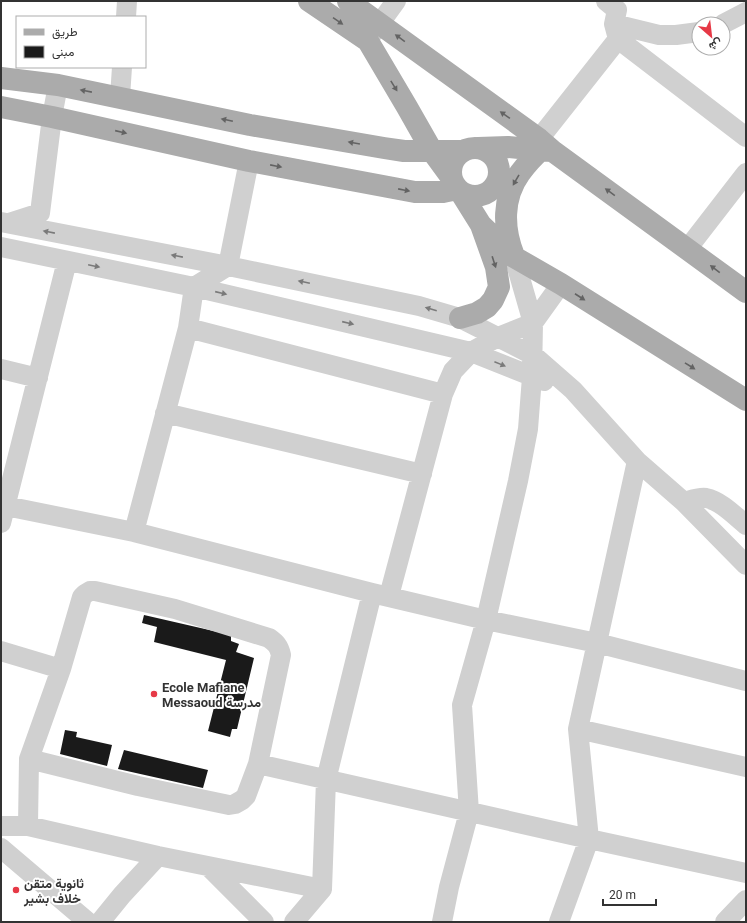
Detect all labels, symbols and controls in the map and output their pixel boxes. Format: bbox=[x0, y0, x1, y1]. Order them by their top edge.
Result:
legend bbox=[16, 16, 146, 68]
north arrow bbox=[691, 16, 731, 56]
one-way arrow bbox=[333, 17, 343, 25]
text: طريق bbox=[52, 25, 78, 40]
one-way arrow bbox=[395, 34, 406, 42]
text: ش bbox=[707, 36, 724, 53]
text: مبنى bbox=[52, 45, 74, 60]
one-way arrow bbox=[391, 80, 398, 92]
one-way arrow bbox=[79, 87, 92, 93]
one-way arrow bbox=[500, 111, 510, 119]
one-way arrow bbox=[220, 117, 233, 123]
one-way arrow bbox=[115, 130, 128, 136]
one-way arrow bbox=[348, 140, 361, 146]
one-way arrow bbox=[270, 163, 282, 169]
one-way arrow bbox=[512, 174, 519, 186]
one-way arrow bbox=[398, 187, 410, 193]
one-way arrow bbox=[604, 188, 615, 196]
one-way arrow bbox=[43, 228, 55, 234]
one-way arrow bbox=[171, 253, 183, 259]
one-way arrow bbox=[491, 256, 497, 268]
one-way arrow bbox=[88, 264, 100, 270]
one-way arrow bbox=[709, 264, 720, 273]
one-way arrow bbox=[298, 278, 310, 284]
one-way arrow bbox=[215, 291, 227, 297]
one-way arrow bbox=[575, 293, 585, 301]
one-way arrow bbox=[425, 306, 437, 312]
one-way arrow bbox=[342, 320, 354, 326]
one-way arrow bbox=[495, 361, 507, 367]
one-way arrow bbox=[685, 362, 695, 370]
place label: Ecole Mafiane Messaoud مدرسة bbox=[162, 680, 261, 711]
marker: Ecole Mafiane Messaoud مدرسة bbox=[149, 689, 159, 699]
place label: ثانوية متقن خلاف بشير bbox=[23, 876, 85, 907]
scale bar bbox=[603, 881, 656, 907]
marker: ثانوية متقن خلاف بشير bbox=[11, 885, 21, 895]
text: 20 m bbox=[609, 888, 636, 902]

